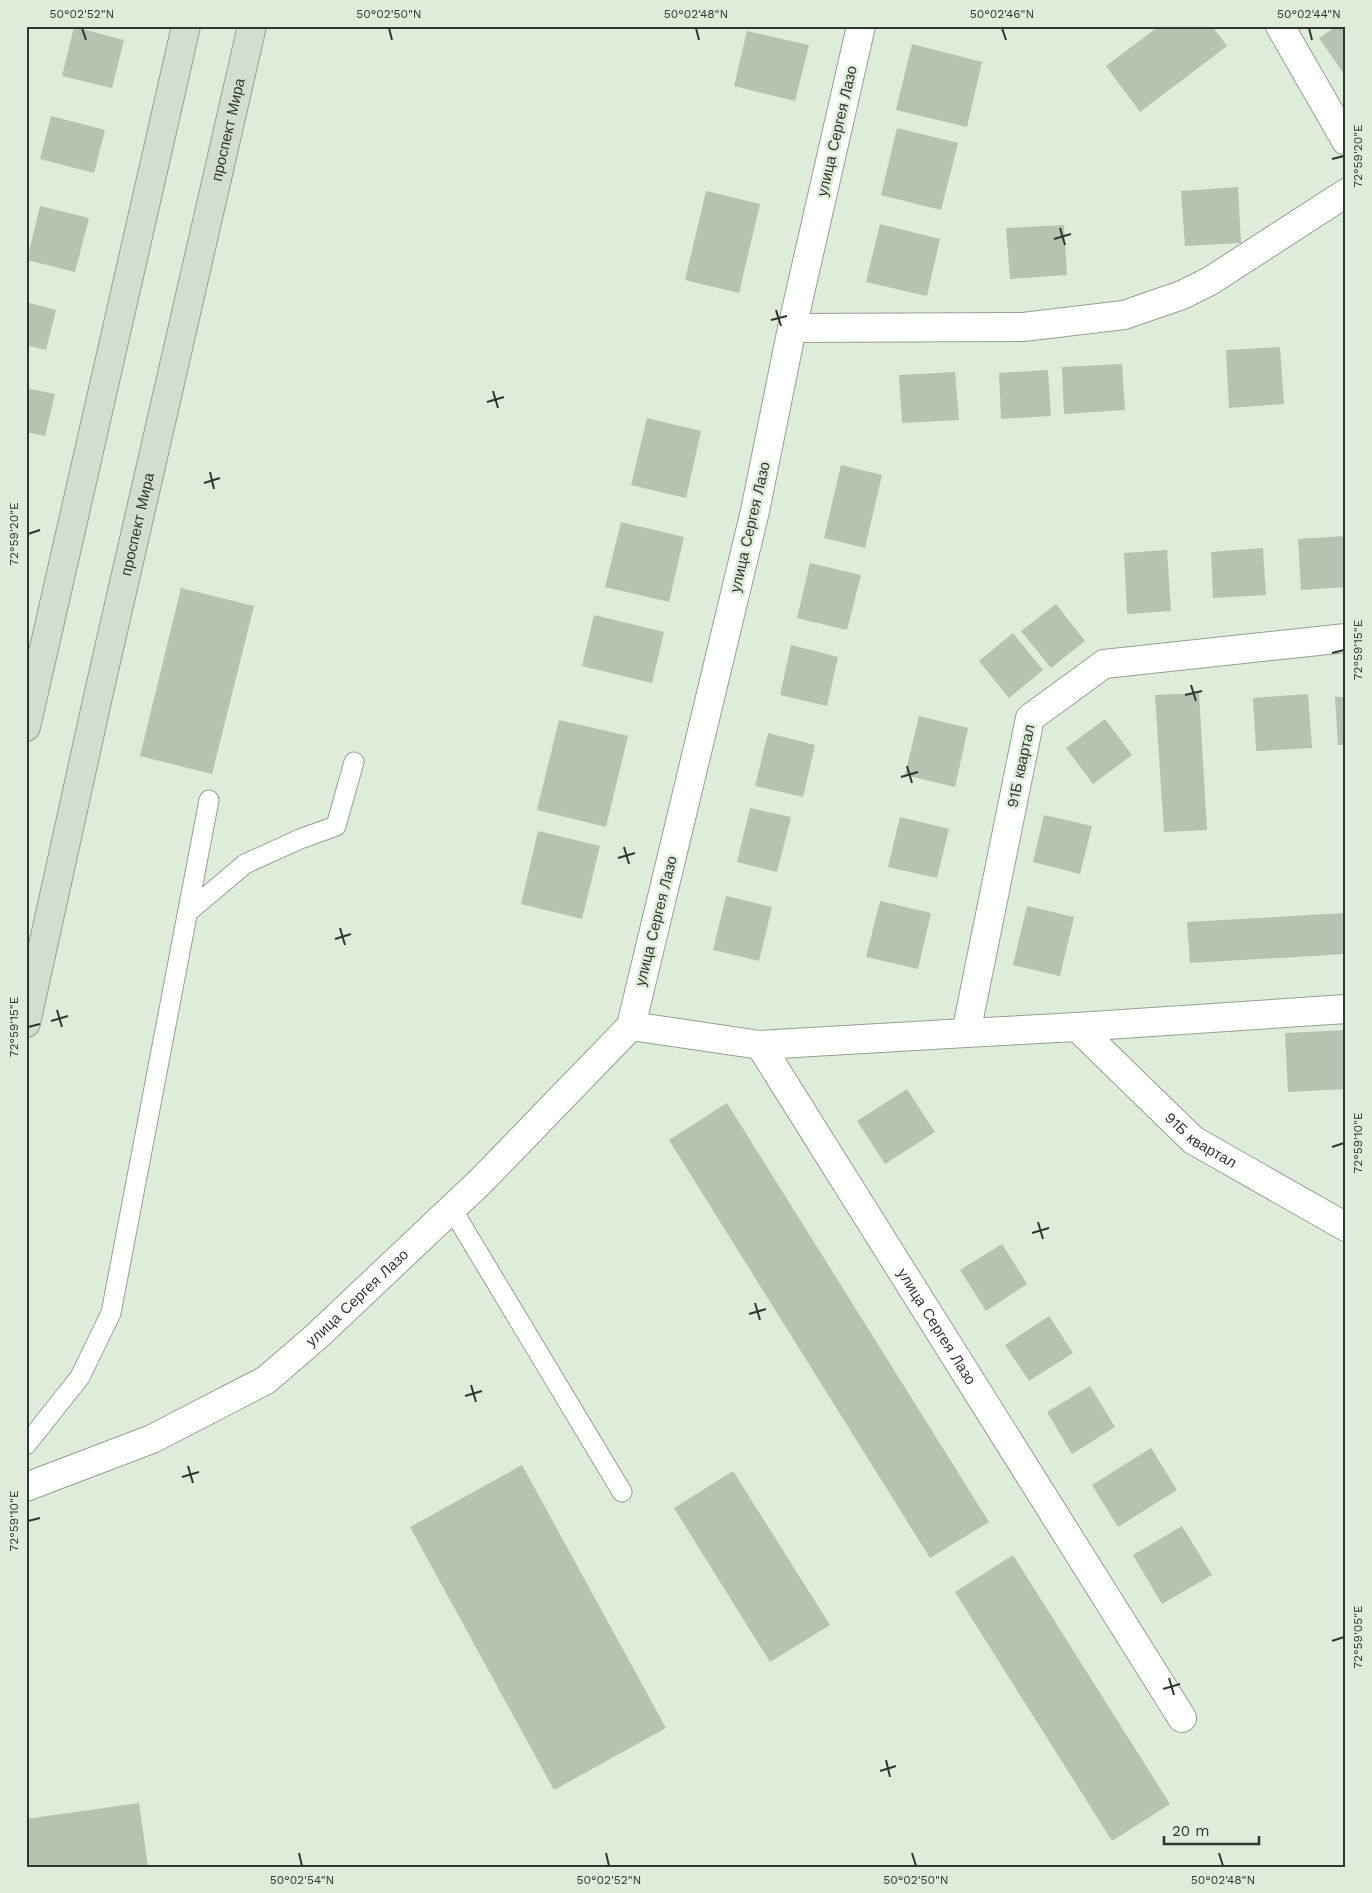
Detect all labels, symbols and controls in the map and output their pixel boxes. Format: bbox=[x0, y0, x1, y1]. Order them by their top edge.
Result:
text: 50°02'52"N bbox=[50, 7, 114, 21]
text: 50°02'50"N bbox=[356, 7, 422, 21]
text: 50°02'48"N bbox=[664, 7, 728, 21]
text: 50°02'46"N bbox=[970, 7, 1034, 21]
text: 50°02'44"N bbox=[1277, 7, 1341, 21]
street label: улица Сергея Лазо bbox=[813, 64, 861, 198]
street label: проспект Мира bbox=[208, 76, 249, 183]
text: 72°59'20"E bbox=[1351, 124, 1365, 188]
street label: улица Сергея Лазо bbox=[726, 460, 774, 594]
street label: проспект Мира bbox=[117, 470, 158, 578]
text: 72°59'20"E bbox=[7, 502, 21, 566]
text: 72°59'15"E bbox=[1351, 619, 1365, 680]
street label: 91Б квартал bbox=[1003, 723, 1039, 809]
street label: улица Сергея Лазо bbox=[631, 854, 681, 988]
text: 72°59'15"E bbox=[7, 996, 21, 1057]
street label: 91Б квартал bbox=[1161, 1109, 1240, 1172]
text: 72°59'10"E bbox=[1351, 1112, 1365, 1174]
street label: улица Сергея Лазо bbox=[302, 1245, 412, 1350]
street label: улица Сергея Лазо bbox=[893, 1265, 980, 1388]
text: 72°59'10"E bbox=[7, 1490, 21, 1552]
text: 72°59'05"E bbox=[1351, 1605, 1365, 1669]
scale bar bbox=[1164, 1813, 1260, 1845]
text: 20 m bbox=[1172, 1822, 1210, 1840]
text: 50°02'54"N bbox=[270, 1873, 334, 1887]
text: 50°02'52"N bbox=[577, 1873, 641, 1887]
text: 50°02'50"N bbox=[883, 1873, 949, 1887]
text: 50°02'48"N bbox=[1191, 1873, 1255, 1887]

